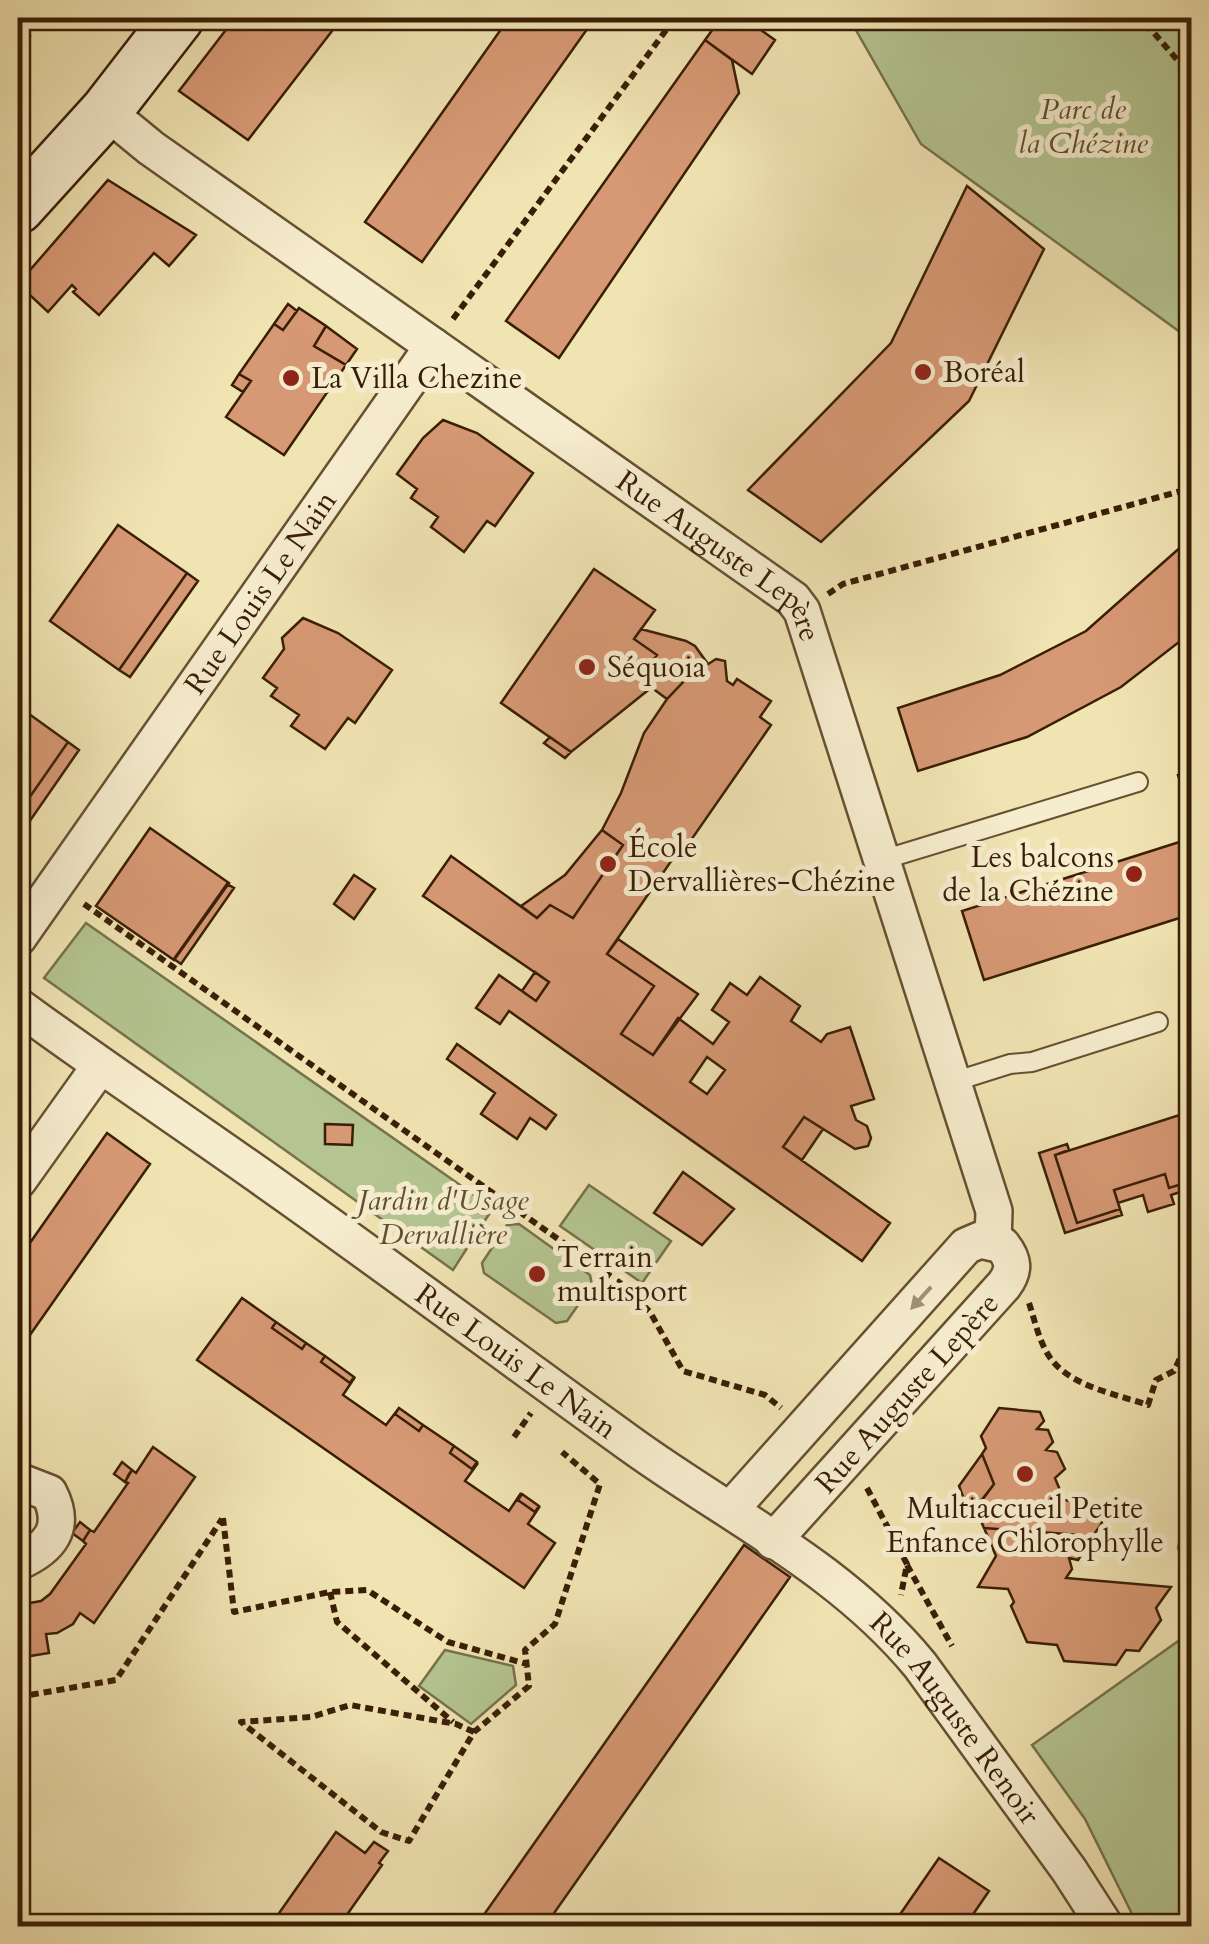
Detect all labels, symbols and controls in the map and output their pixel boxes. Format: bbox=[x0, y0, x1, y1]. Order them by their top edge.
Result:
park label: Parc de la Chézine bbox=[1018, 89, 1148, 164]
place label: Boréal bbox=[943, 352, 1025, 393]
place label: La Villa Chezine bbox=[311, 358, 522, 399]
marker: Boréal bbox=[912, 361, 934, 383]
marker: La Villa Chezine bbox=[280, 367, 302, 389]
street label: Rue Auguste Lepère bbox=[608, 461, 830, 647]
street label: Rue Louis Le Nain bbox=[175, 483, 346, 703]
place label: Séquoia bbox=[607, 647, 706, 688]
marker: Séquoia bbox=[576, 656, 598, 678]
place label: École Dervallières-Chézine bbox=[628, 827, 896, 902]
place label: Les balcons de la Chézine bbox=[942, 837, 1114, 912]
marker: École Dervallières-Chézine bbox=[597, 853, 619, 875]
marker: Les balcons de la Chézine bbox=[1123, 863, 1145, 885]
park label: Jardin d'Usage Dervallière bbox=[351, 1180, 529, 1255]
place label: Terrain multisport bbox=[557, 1237, 688, 1312]
marker: Terrain multisport bbox=[526, 1263, 548, 1285]
street label: Rue Louis Le Nain bbox=[407, 1274, 625, 1449]
street label: Rue Auguste Lepère bbox=[806, 1284, 1009, 1503]
one-way arrow bbox=[911, 1285, 933, 1310]
marker: Multiaccueil Petite Enfance Chlorophylle bbox=[1014, 1463, 1036, 1485]
place label: Multiaccueil Petite Enfance Chlorophylle bbox=[886, 1488, 1164, 1563]
street label: Rue Auguste Renoir bbox=[860, 1603, 1049, 1833]

